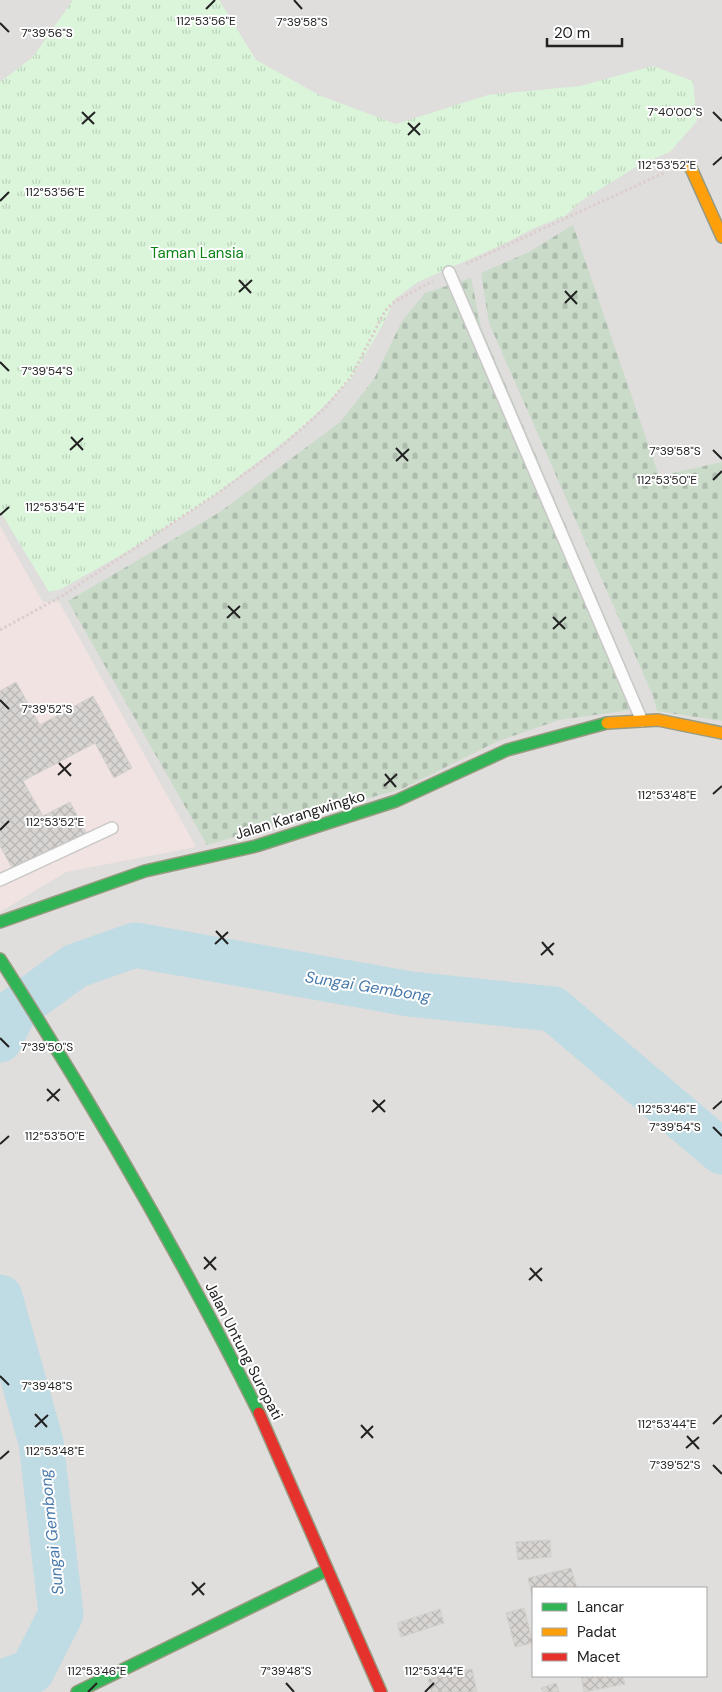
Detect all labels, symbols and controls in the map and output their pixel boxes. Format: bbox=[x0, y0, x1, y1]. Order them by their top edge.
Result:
text: 112°53'56"E bbox=[176, 13, 236, 29]
text: 7°39'58"S bbox=[276, 14, 328, 30]
scale bar bbox=[547, 15, 622, 47]
text: 20 m bbox=[554, 23, 590, 43]
text: 7°39'56"S bbox=[21, 25, 73, 41]
text: 7°40'00"S bbox=[648, 104, 702, 120]
text: 112°53'52"E bbox=[638, 157, 697, 173]
text: 112°53'56"E bbox=[25, 184, 85, 200]
park label: Taman Lansia bbox=[150, 243, 244, 263]
text: 7°39'54"S bbox=[21, 363, 73, 379]
text: 7°39'58"S bbox=[649, 443, 701, 459]
text: 112°53'50"E bbox=[637, 472, 697, 488]
text: 112°53'54"E bbox=[25, 499, 85, 515]
text: 7°39'52"S bbox=[22, 701, 72, 717]
street label: Jalan Karangwingko bbox=[233, 786, 368, 844]
text: 112°53'48"E bbox=[637, 787, 697, 803]
text: 112°53'52"E bbox=[26, 814, 85, 830]
water label: Sungai Gembong bbox=[304, 966, 433, 1007]
text: 7°39'50"S bbox=[21, 1039, 73, 1055]
text: 112°53'46"E bbox=[637, 1101, 697, 1117]
text: 7°39'54"S bbox=[649, 1119, 701, 1135]
text: 112°53'50"E bbox=[25, 1128, 85, 1144]
street label: Jalan Untung Suropati bbox=[201, 1279, 287, 1423]
text: 7°39'48"S bbox=[21, 1378, 73, 1394]
text: 112°53'44"E bbox=[637, 1416, 697, 1432]
text: 112°53'48"E bbox=[25, 1443, 85, 1459]
text: 7°39'52"S bbox=[650, 1457, 700, 1473]
water label: Sungai Gembong bbox=[34, 1467, 69, 1596]
legend bbox=[532, 1587, 707, 1677]
text: Lancar bbox=[577, 1597, 624, 1617]
text: Padat bbox=[577, 1622, 617, 1642]
text: Macet bbox=[577, 1647, 621, 1667]
text: 112°53'46"E bbox=[67, 1663, 127, 1679]
text: 7°39'48"S bbox=[260, 1663, 312, 1679]
text: 112°53'44"E bbox=[404, 1663, 464, 1679]

